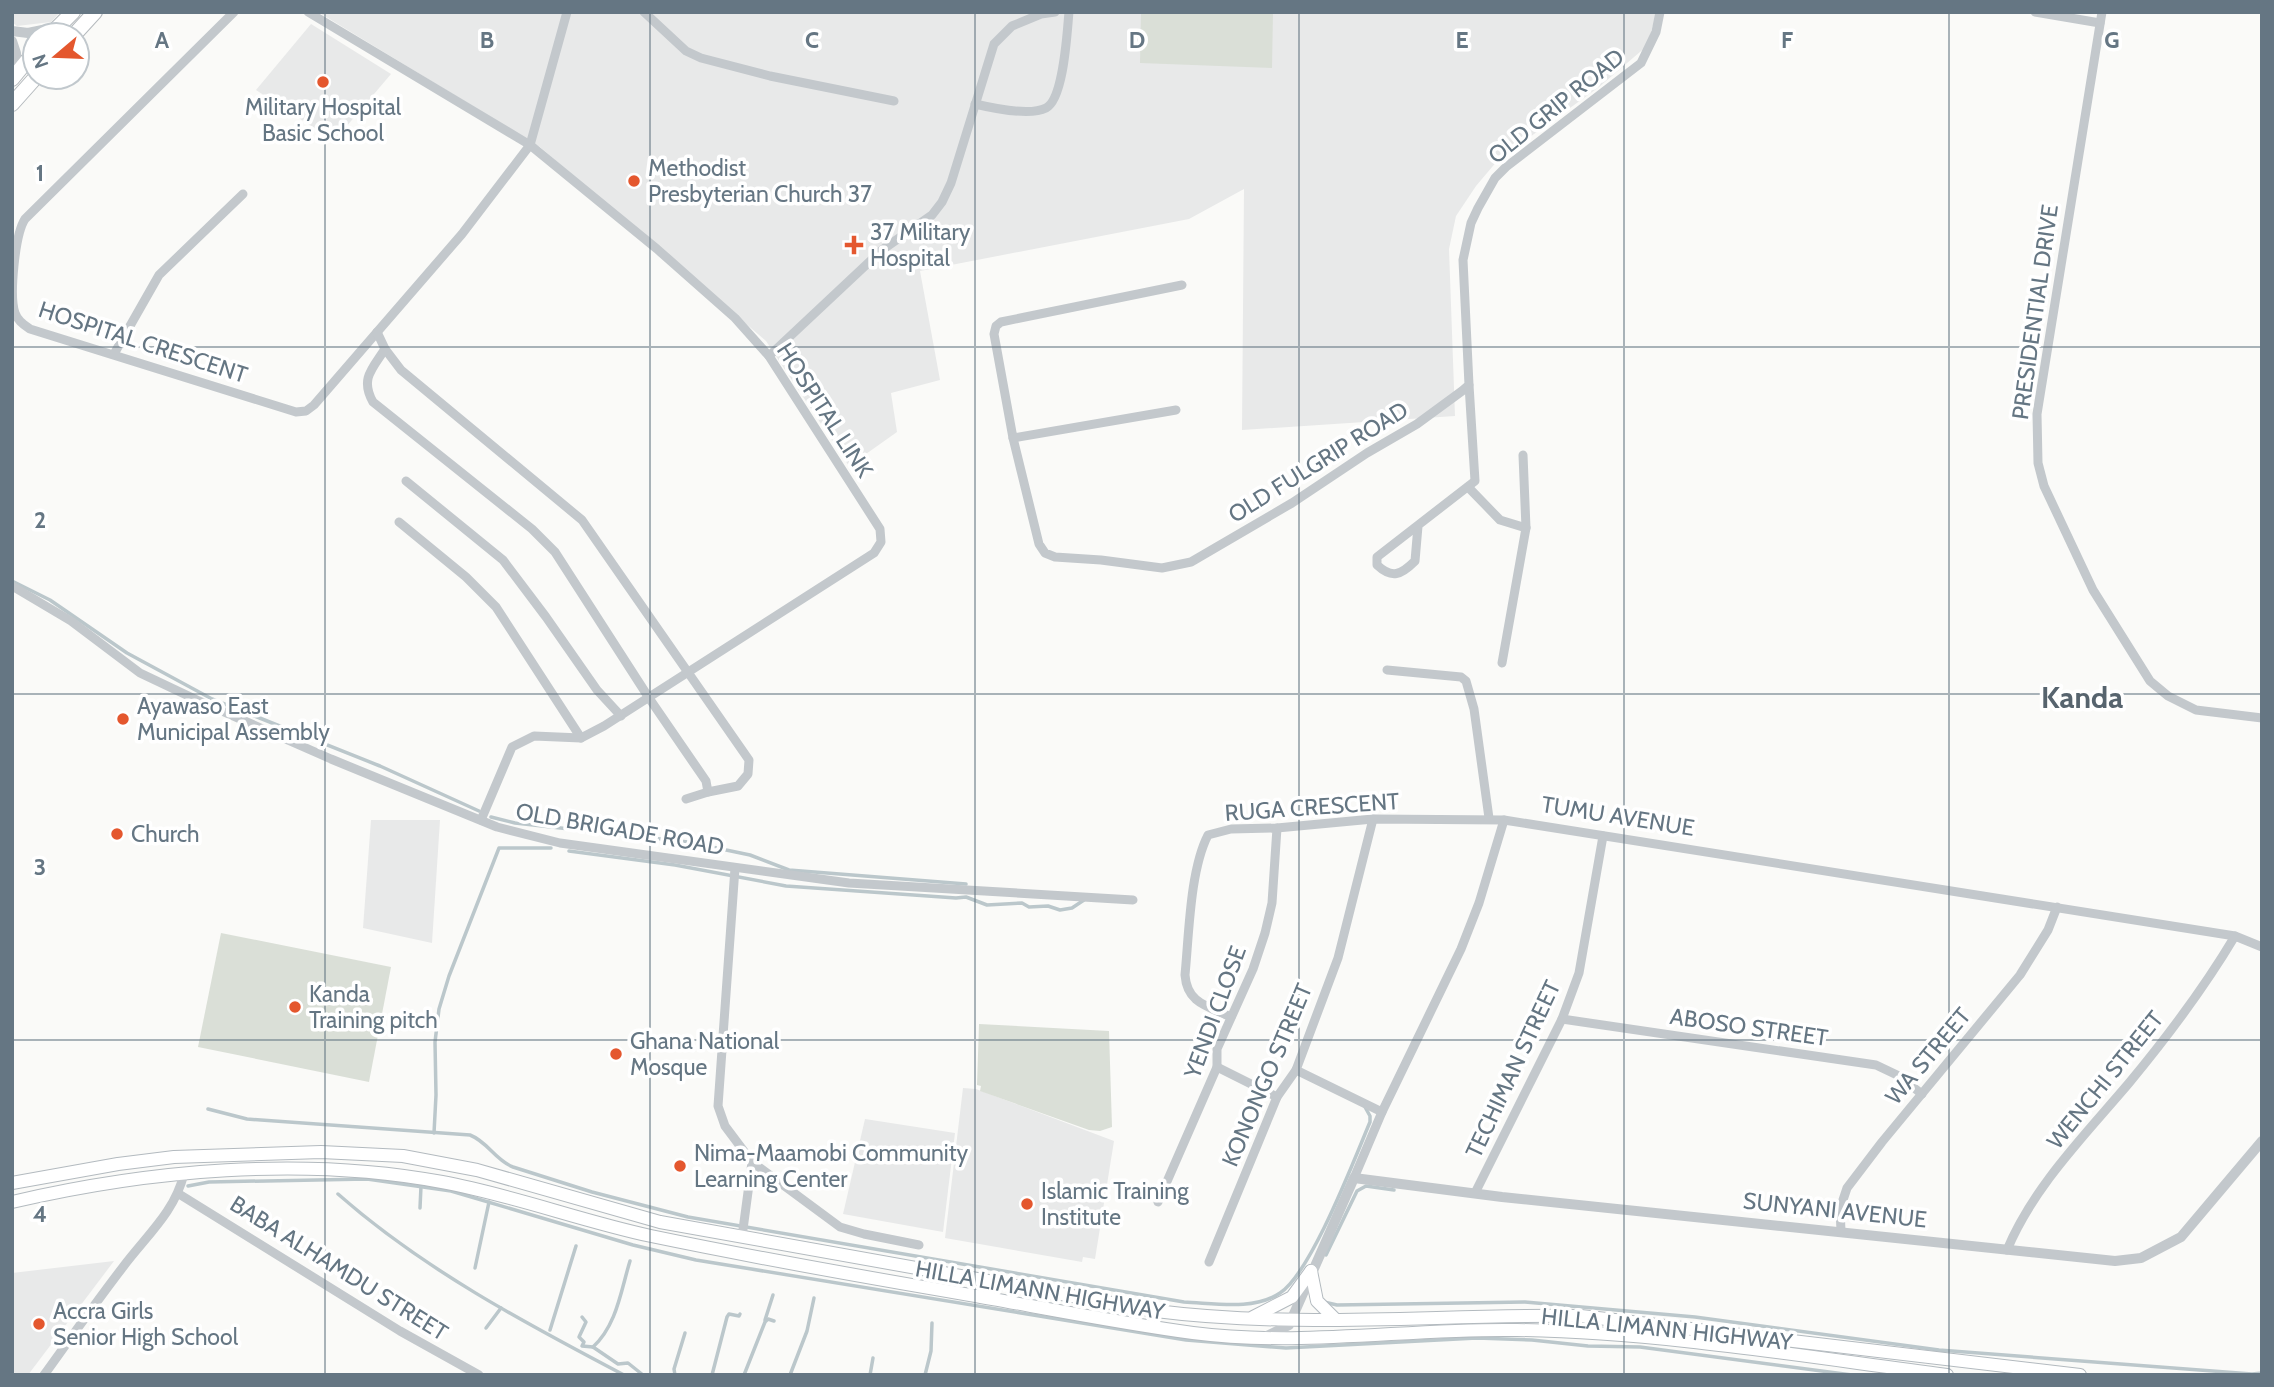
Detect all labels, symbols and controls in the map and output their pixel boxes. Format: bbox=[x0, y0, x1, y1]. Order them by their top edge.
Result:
north arrow bbox=[21, 21, 91, 91]
text: A bbox=[155, 26, 170, 54]
text: B bbox=[480, 26, 494, 54]
text: C bbox=[805, 26, 819, 54]
text: D bbox=[1129, 26, 1145, 54]
text: E bbox=[1455, 26, 1469, 54]
text: F bbox=[1781, 26, 1793, 54]
text: G bbox=[2104, 26, 2120, 54]
street label: OLD GRIP ROAD bbox=[1482, 43, 1630, 169]
text: N bbox=[27, 51, 53, 71]
marker: Military Hospital Basic School bbox=[315, 74, 331, 90]
place label: Military Hospital Basic School bbox=[245, 93, 402, 147]
place label: Methodist Presbyterian Church 37 bbox=[648, 154, 872, 208]
text: 1 bbox=[36, 159, 44, 187]
marker: Methodist Presbyterian Church 37 bbox=[626, 173, 642, 189]
street label: PRESIDENTIAL DRIVE bbox=[2006, 203, 2064, 421]
place label: 37 Military Hospital bbox=[870, 218, 971, 272]
marker: 37 Military Hospital bbox=[844, 235, 864, 255]
street label: HOSPITAL CRESCENT bbox=[35, 295, 251, 389]
street label: HOSPITAL LINK bbox=[771, 337, 879, 483]
street label: OLD FULGRIP ROAD bbox=[1223, 395, 1413, 529]
text: 2 bbox=[34, 506, 46, 534]
district label: Kanda bbox=[2041, 679, 2123, 716]
place label: Ayawaso East Municipal Assembly bbox=[137, 692, 330, 746]
marker: Ayawaso East Municipal Assembly bbox=[115, 711, 131, 727]
street label: RUGA CRESCENT bbox=[1224, 787, 1400, 827]
street label: TUMU AVENUE bbox=[1540, 790, 1696, 842]
street label: OLD BRIGADE ROAD bbox=[514, 797, 726, 861]
place label: Church bbox=[131, 820, 200, 848]
marker: Church bbox=[109, 826, 125, 842]
text: 3 bbox=[34, 853, 46, 881]
street label: YENDI CLOSE bbox=[1178, 942, 1252, 1083]
street label: TECHIMAN STREET bbox=[1460, 976, 1566, 1162]
street label: KONONGO STREET bbox=[1216, 979, 1318, 1171]
place label: Kanda Training pitch bbox=[309, 980, 438, 1034]
marker: Kanda Training pitch bbox=[287, 999, 303, 1015]
street label: ABOSO STREET bbox=[1668, 1002, 1830, 1052]
street label: WA STREET bbox=[1879, 1002, 1977, 1110]
street label: WENCHI STREET bbox=[2041, 1005, 2169, 1155]
place label: Ghana National Mosque bbox=[630, 1027, 780, 1081]
marker: Ghana National Mosque bbox=[608, 1046, 624, 1062]
place label: Nima-Maamobi Community Learning Center bbox=[694, 1139, 968, 1193]
marker: Nima-Maamobi Community Learning Center bbox=[672, 1158, 688, 1174]
place label: Islamic Training Institute bbox=[1041, 1177, 1189, 1231]
street label: SUNYANI AVENUE bbox=[1742, 1186, 1928, 1234]
street label: BABA ALHAMDU STREET bbox=[225, 1189, 453, 1347]
marker: Islamic Training Institute bbox=[1019, 1196, 1035, 1212]
text: 4 bbox=[33, 1200, 47, 1228]
street label: HILLA LIMANN HIGHWAY bbox=[913, 1254, 1168, 1326]
place label: Accra Girls Senior High School bbox=[53, 1297, 239, 1351]
street label: HILLA LIMANN HIGHWAY bbox=[1540, 1302, 1795, 1356]
marker: Accra Girls Senior High School bbox=[31, 1316, 47, 1332]

